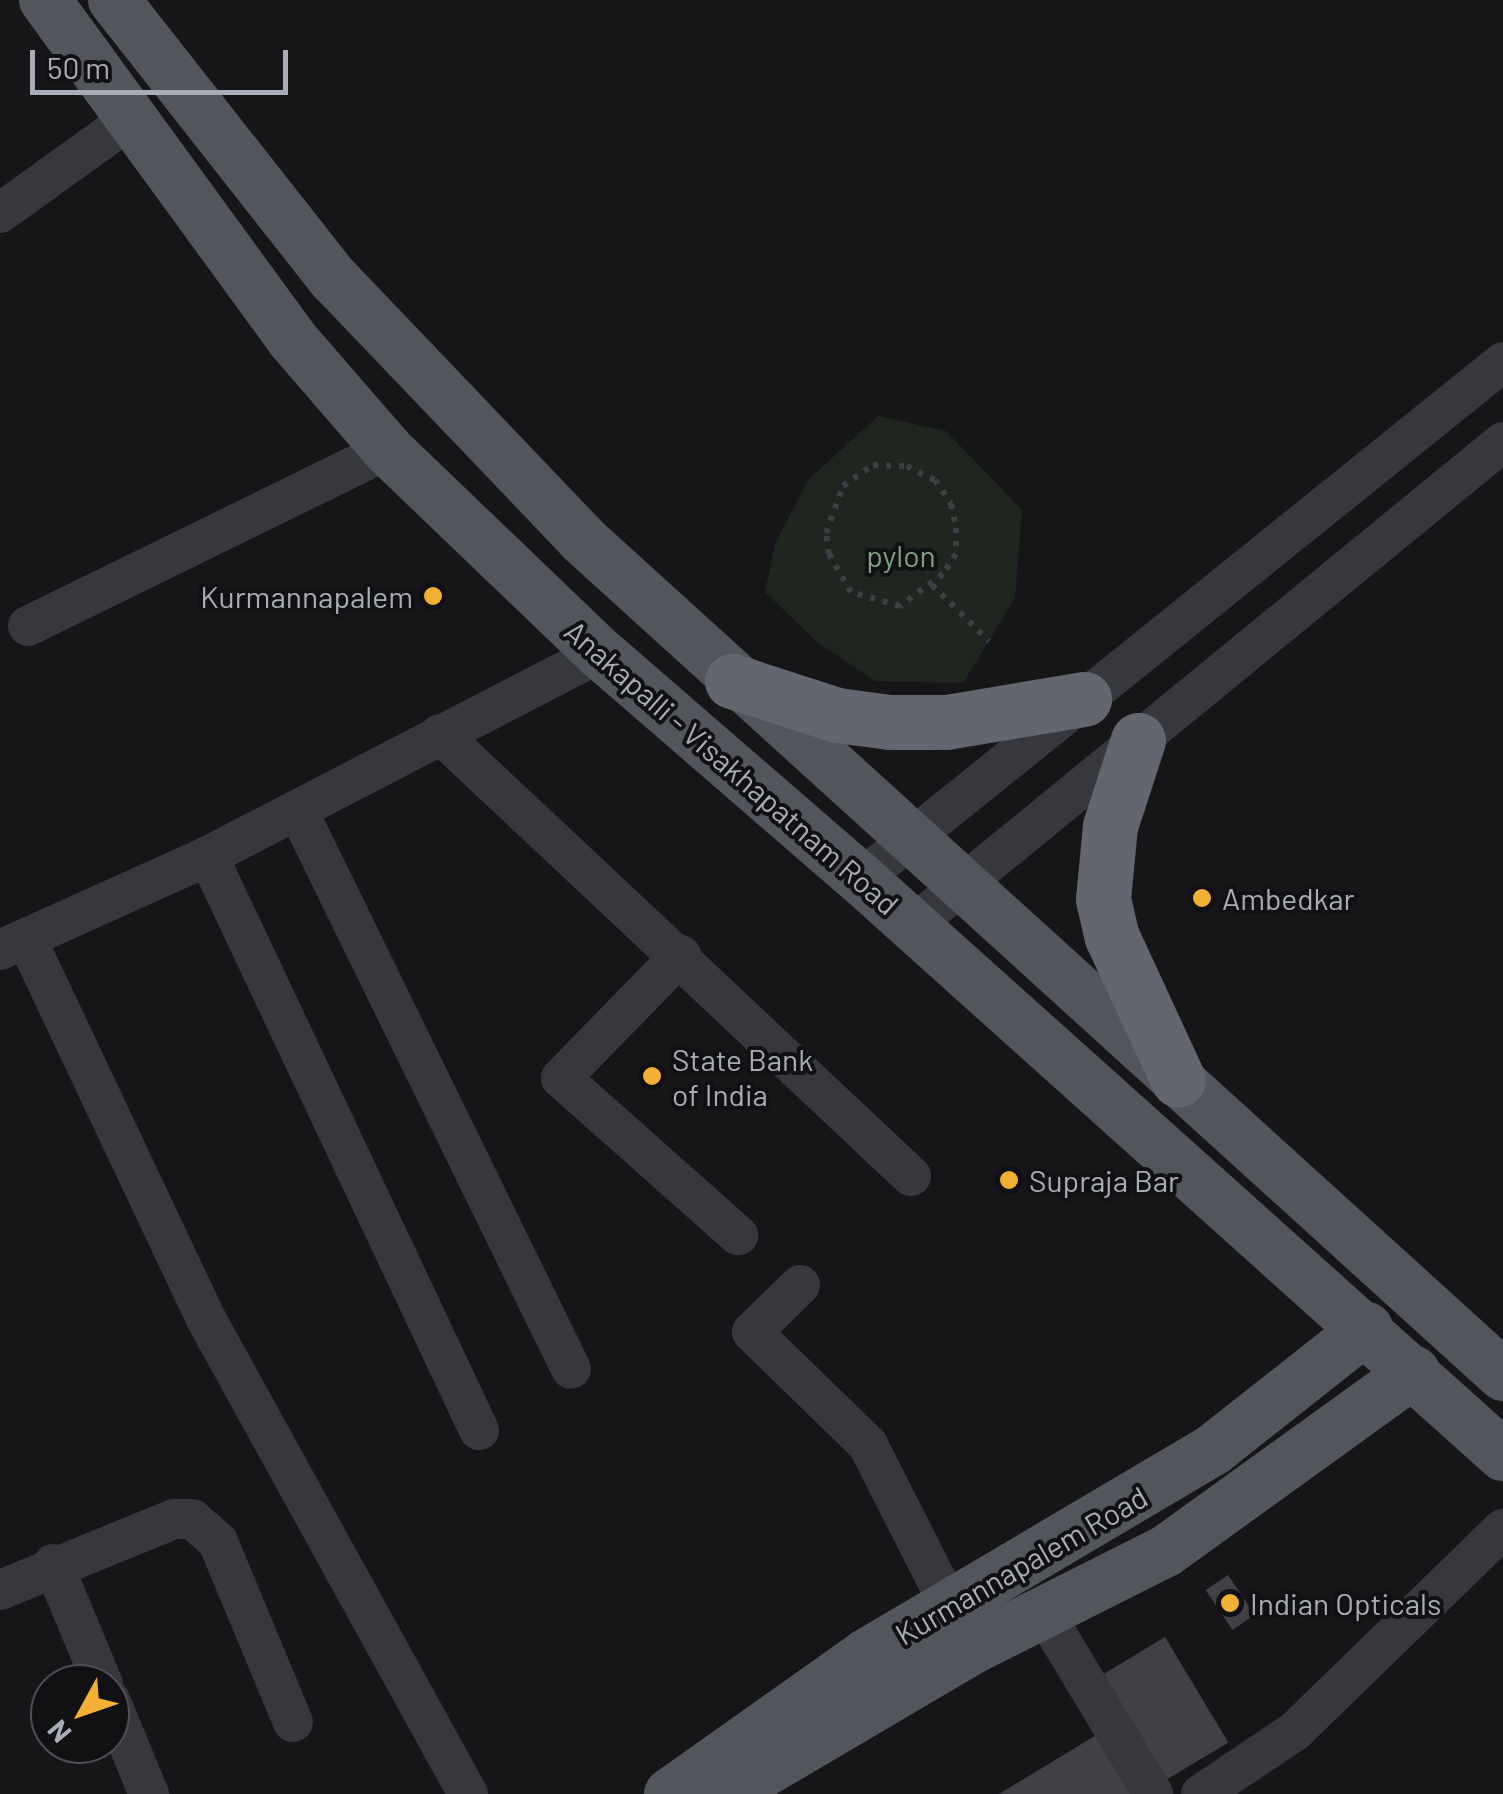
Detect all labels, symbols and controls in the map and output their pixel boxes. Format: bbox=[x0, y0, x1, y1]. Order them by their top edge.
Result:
scale bar bbox=[35, 30, 292, 92]
text: 50 m bbox=[47, 49, 110, 85]
park label: pylon bbox=[866, 537, 936, 573]
place label: Kurmannapalem bbox=[200, 578, 413, 614]
marker: Kurmannapalem bbox=[422, 585, 444, 607]
street label: Anakapalli - Visakhapatnam Road bbox=[558, 612, 906, 922]
place label: Ambedkar bbox=[1222, 880, 1355, 916]
marker: Ambedkar bbox=[1191, 887, 1213, 909]
place label: State Bank of India bbox=[672, 1041, 813, 1112]
marker: State Bank of India bbox=[641, 1065, 663, 1087]
place label: Supraja Bar bbox=[1029, 1162, 1179, 1198]
marker: Supraja Bar bbox=[998, 1169, 1020, 1191]
street label: Kurmannapalem Road bbox=[889, 1478, 1153, 1652]
place label: Indian Opticals bbox=[1250, 1585, 1441, 1621]
marker: Indian Opticals bbox=[1219, 1592, 1241, 1614]
north arrow bbox=[30, 1664, 130, 1764]
text: N bbox=[40, 1714, 78, 1750]

